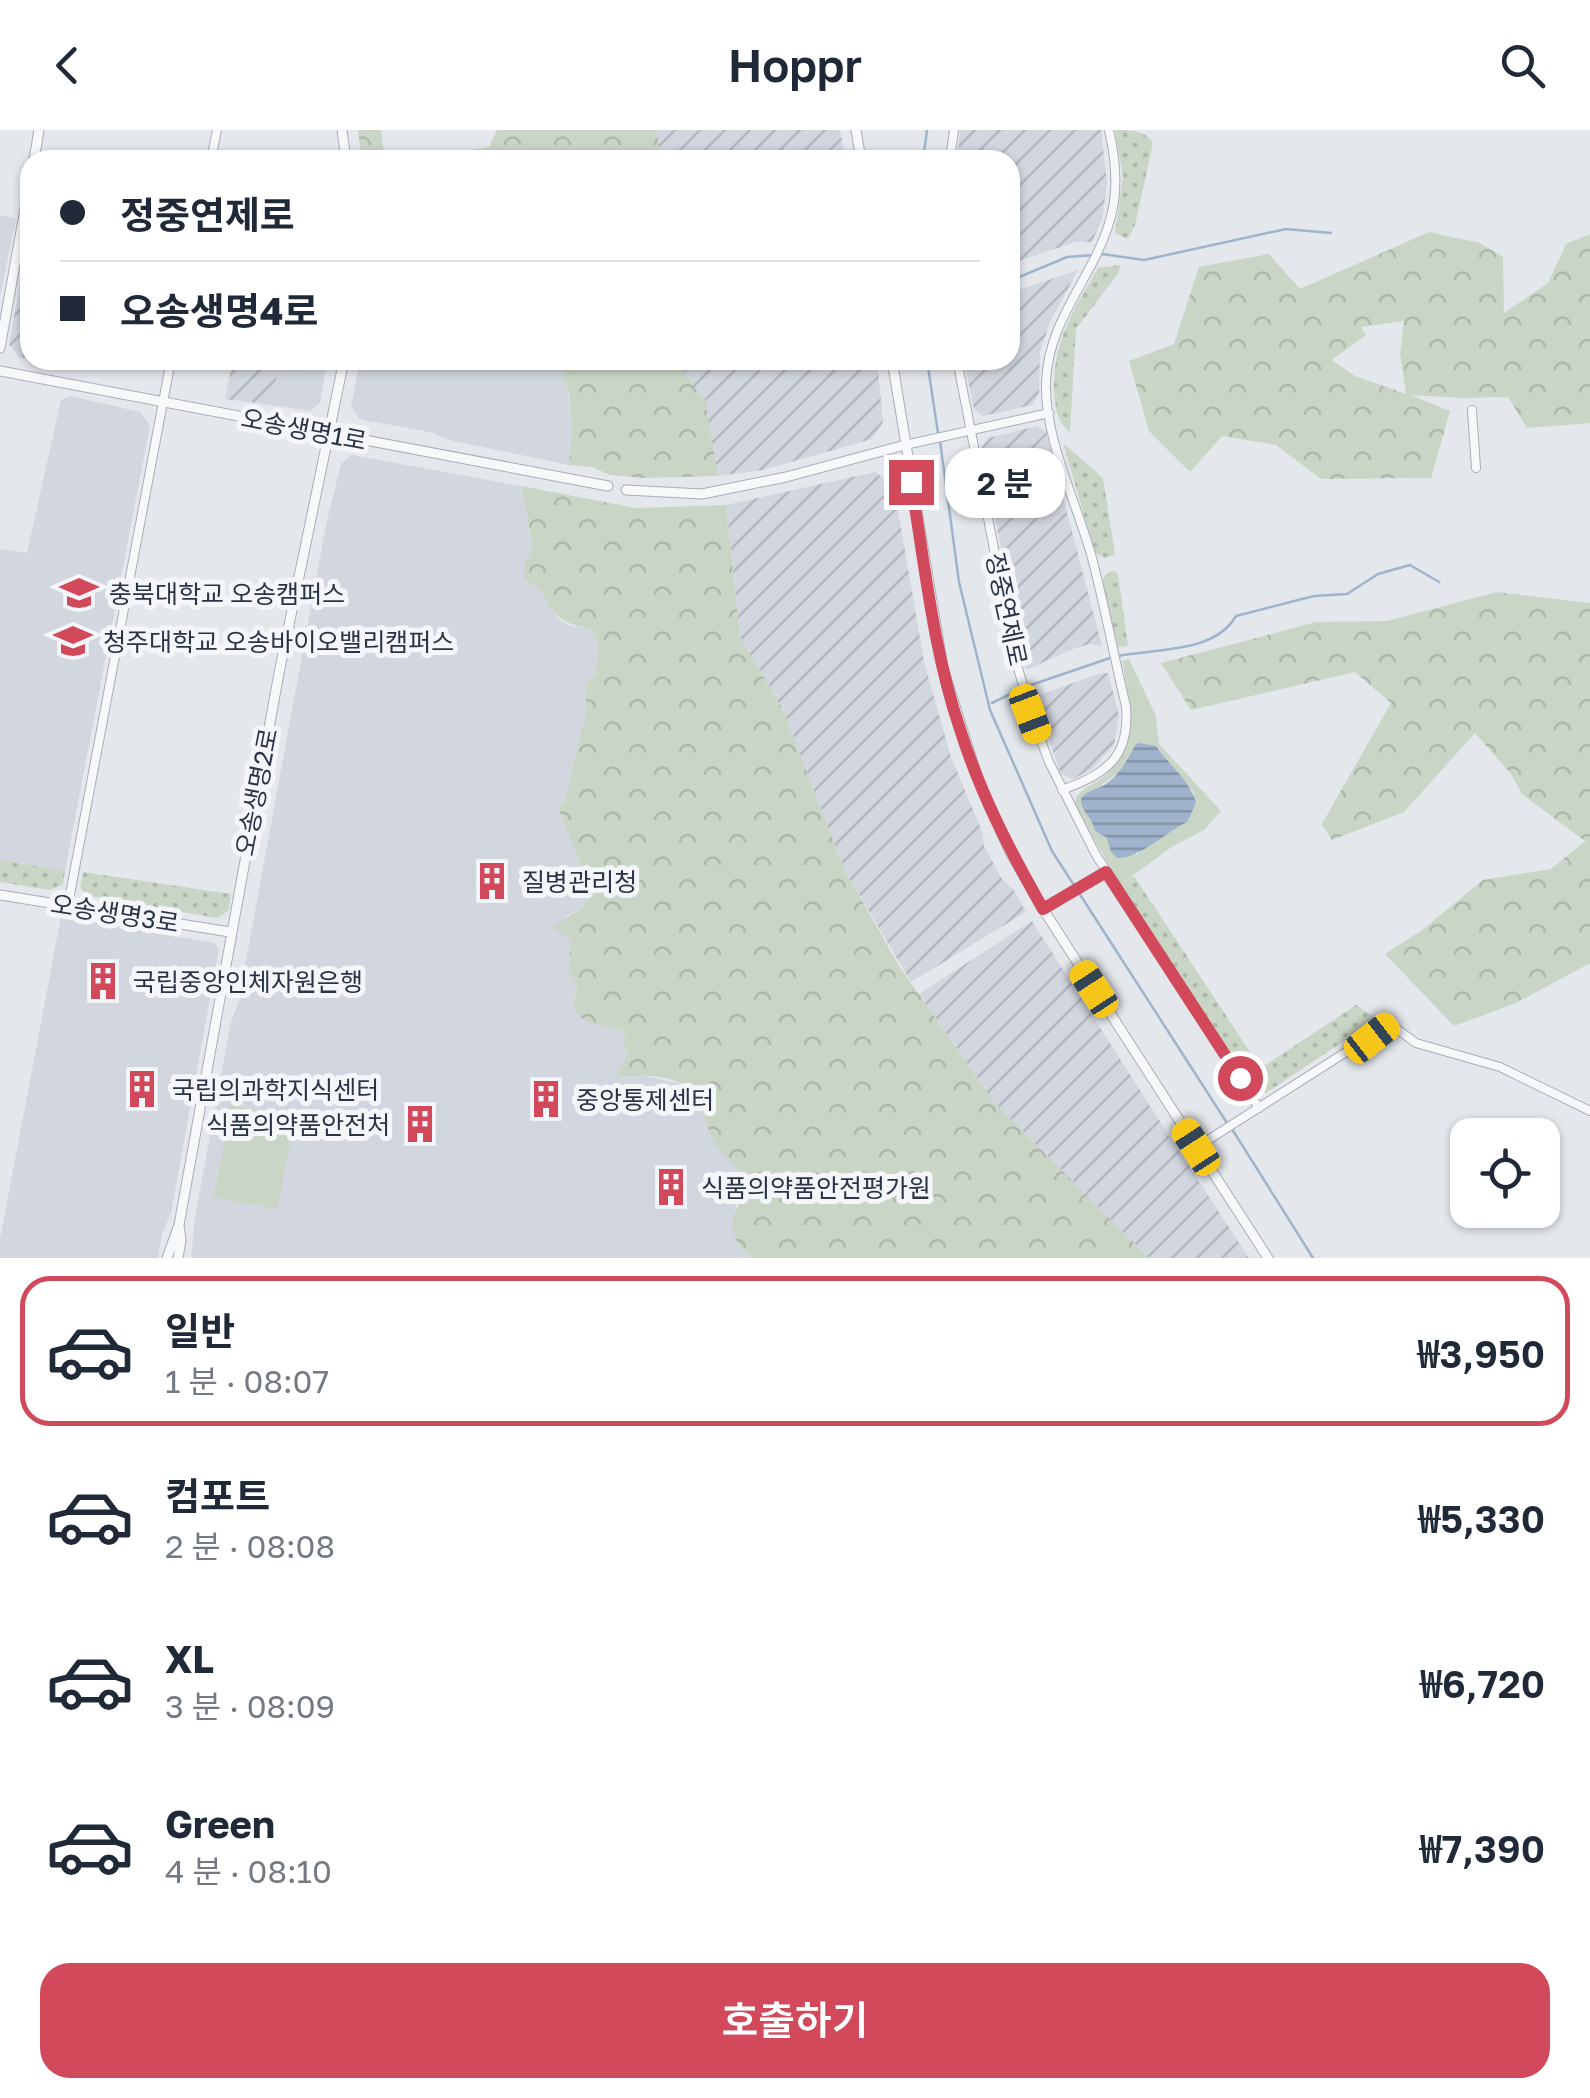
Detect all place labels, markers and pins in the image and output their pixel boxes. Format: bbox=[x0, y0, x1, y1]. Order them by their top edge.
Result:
school or university icon: 충북대학교 오송캠퍼스 bbox=[58, 572, 100, 614]
place label: 충북대학교 오송캠퍼스 bbox=[109, 578, 345, 609]
school or university icon: 청주대학교 오송바이오밸리캠퍼스 bbox=[52, 620, 94, 662]
place label: 청주대학교 오송바이오밸리캠퍼스 bbox=[103, 626, 454, 657]
building icon: 질병관리청 bbox=[471, 860, 513, 902]
place label: 질병관리청 bbox=[522, 866, 637, 897]
building icon: 국립중앙인체자원은행 bbox=[82, 960, 124, 1002]
place label: 국립중앙인체자원은행 bbox=[133, 966, 363, 997]
building icon: 국립의과학지식센터 bbox=[121, 1068, 163, 1110]
place label: 국립의과학지식센터 bbox=[172, 1074, 379, 1105]
building icon: 중앙통제센터 bbox=[525, 1078, 567, 1120]
place label: 중앙통제센터 bbox=[576, 1084, 714, 1115]
building icon: 식품의약품안전처 bbox=[399, 1103, 441, 1145]
place label: 식품의약품안전처 bbox=[206, 1109, 390, 1140]
building icon: 식품의약품안전평가원 bbox=[650, 1166, 692, 1208]
place label: 식품의약품안전평가원 bbox=[701, 1172, 931, 1203]

